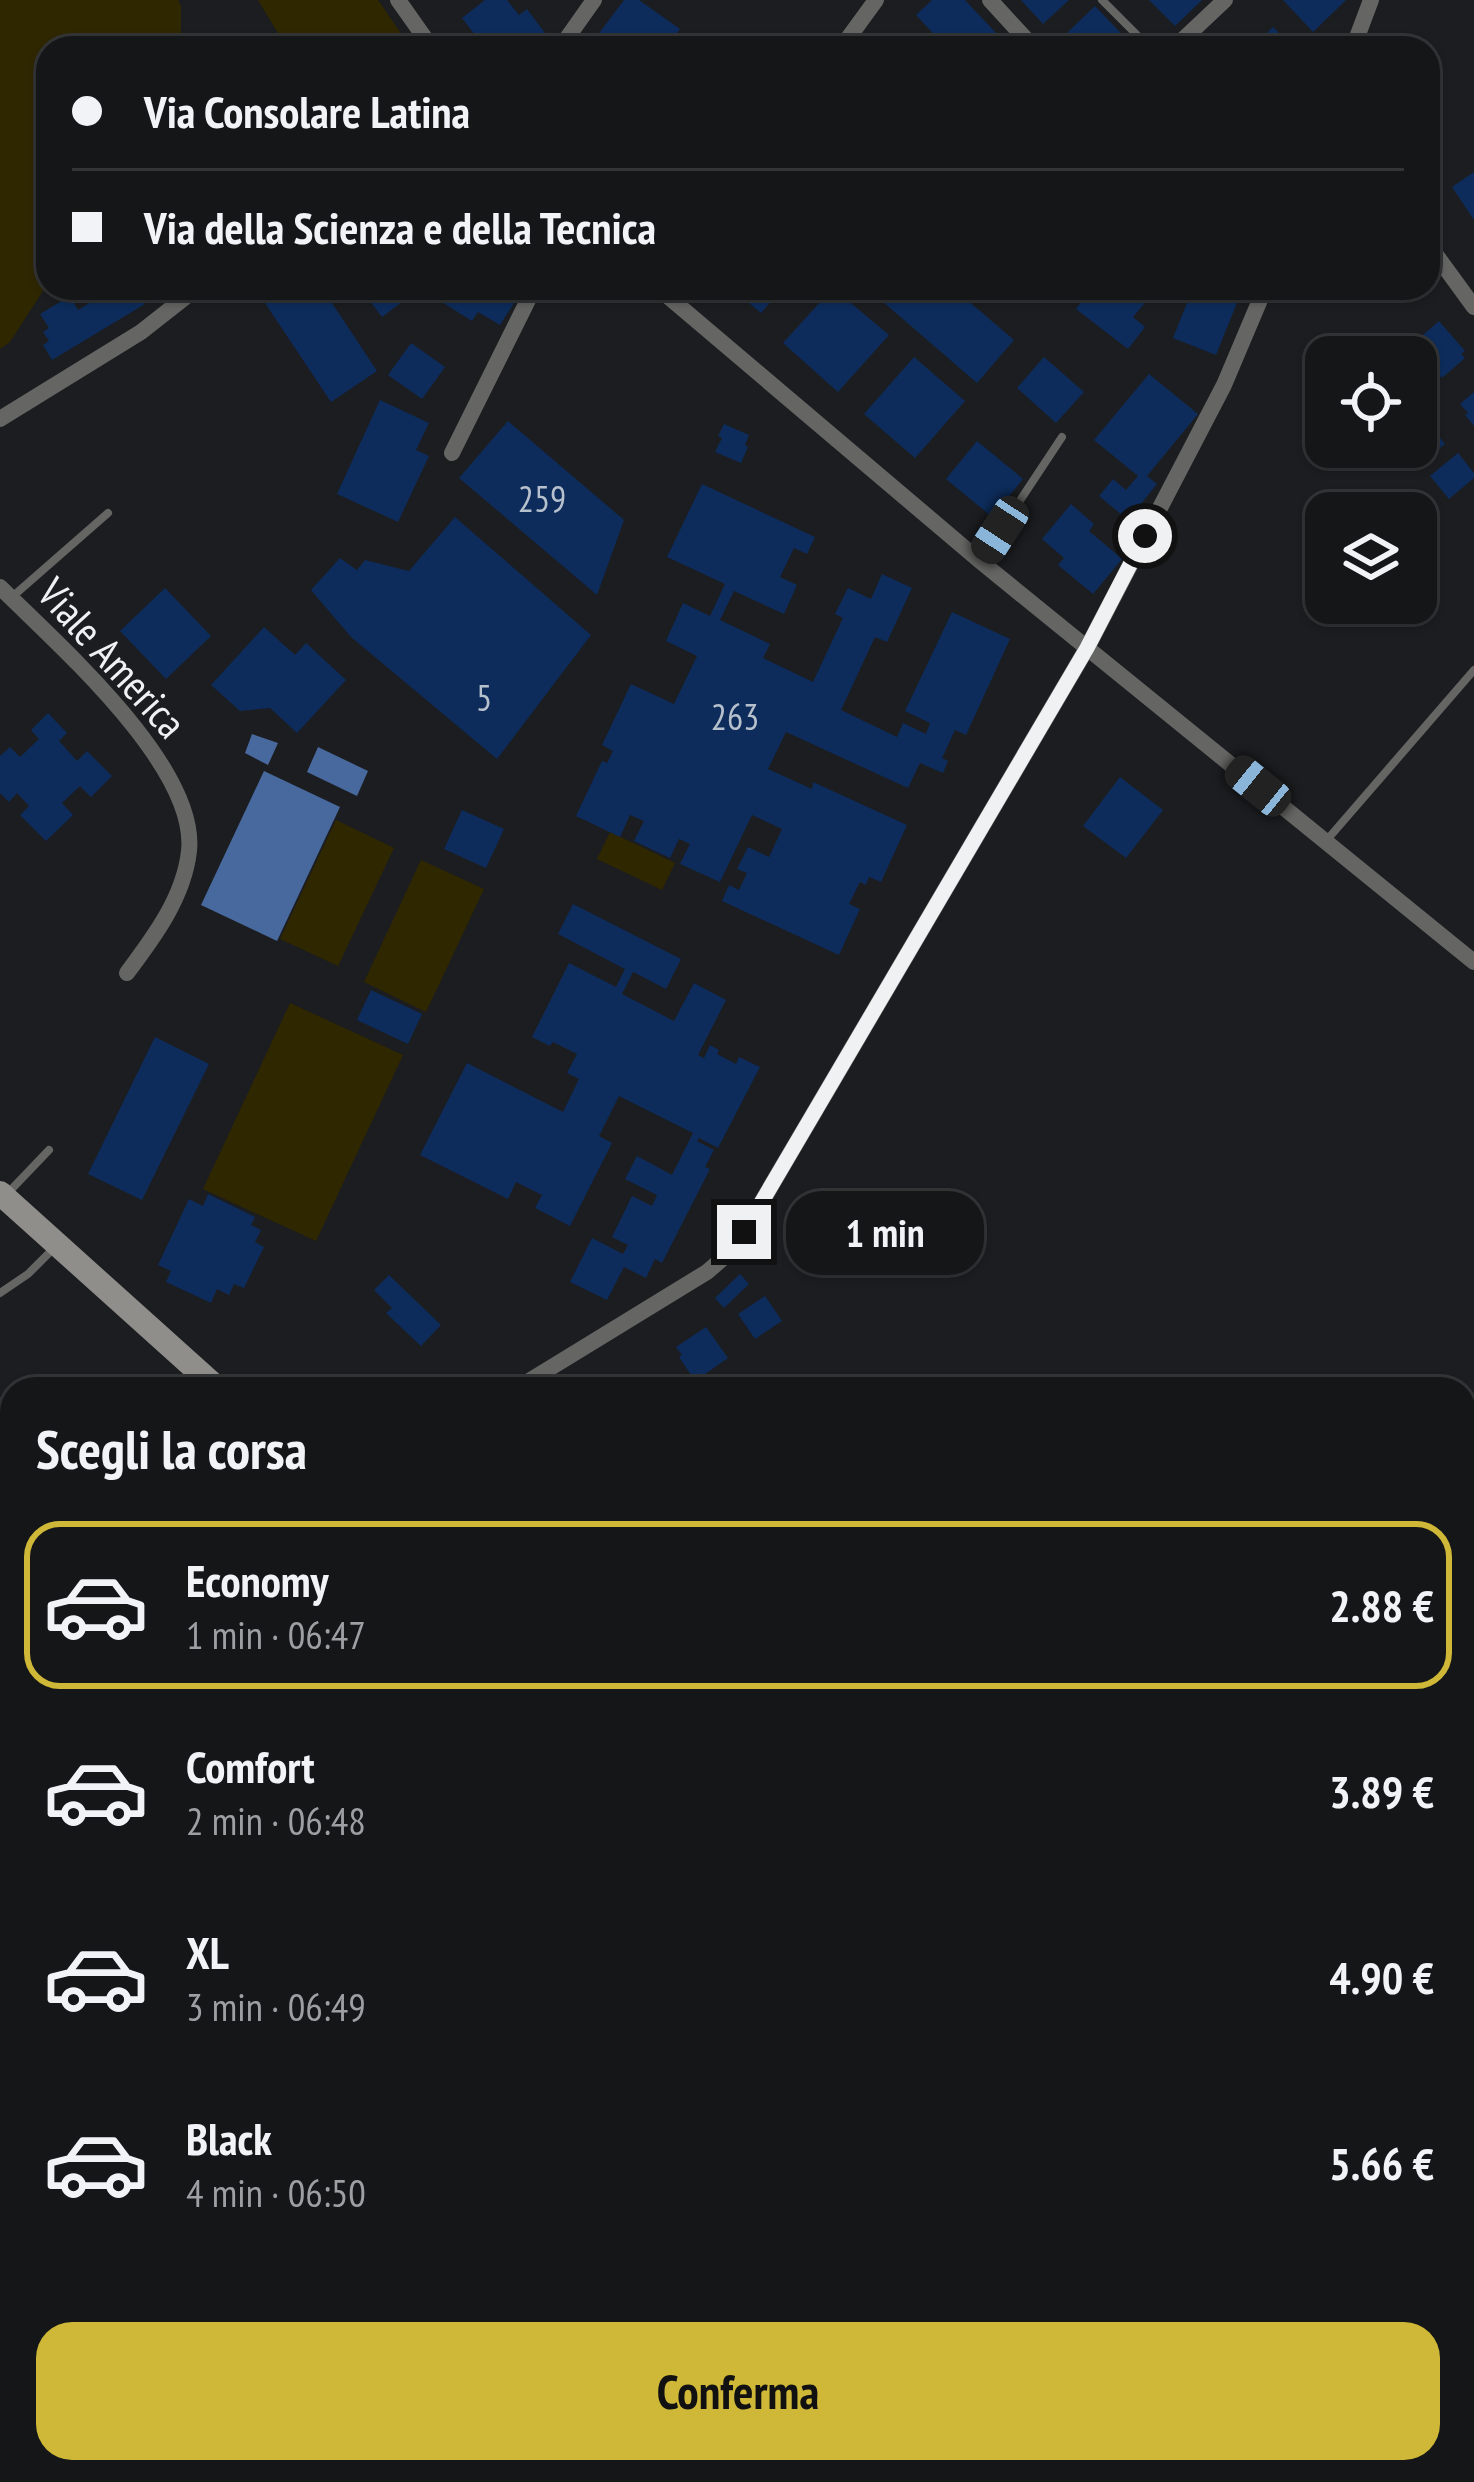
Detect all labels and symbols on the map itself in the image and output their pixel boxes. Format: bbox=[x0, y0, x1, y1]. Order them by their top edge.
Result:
house number: 259 bbox=[518, 475, 566, 522]
car bbox=[965, 490, 1035, 570]
route start bbox=[1118, 509, 1172, 563]
street label: Viale America bbox=[25, 565, 199, 749]
house number: 5 bbox=[476, 674, 492, 721]
house number: 263 bbox=[711, 693, 759, 740]
car bbox=[1219, 749, 1297, 823]
callout: 1 min bbox=[786, 1190, 984, 1274]
route end bbox=[717, 1205, 771, 1259]

